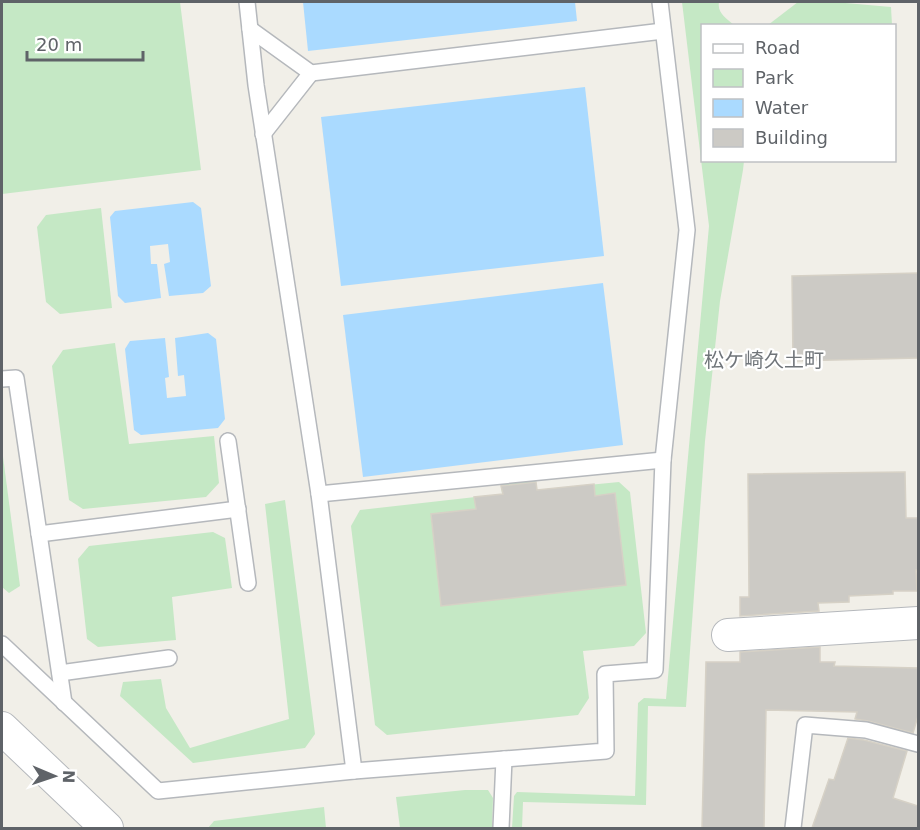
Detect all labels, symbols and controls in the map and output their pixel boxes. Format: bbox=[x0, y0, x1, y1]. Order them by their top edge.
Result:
scale bar bbox=[27, 24, 142, 62]
legend bbox=[701, 24, 896, 162]
text: 20 m bbox=[36, 34, 82, 55]
text: Road bbox=[755, 37, 800, 58]
text: Park bbox=[755, 67, 794, 88]
text: Water bbox=[755, 97, 809, 118]
text: Building bbox=[755, 127, 828, 148]
district label: 松ケ崎久土町 bbox=[704, 348, 824, 372]
north arrow bbox=[24, 746, 84, 806]
text: N bbox=[59, 769, 78, 784]

